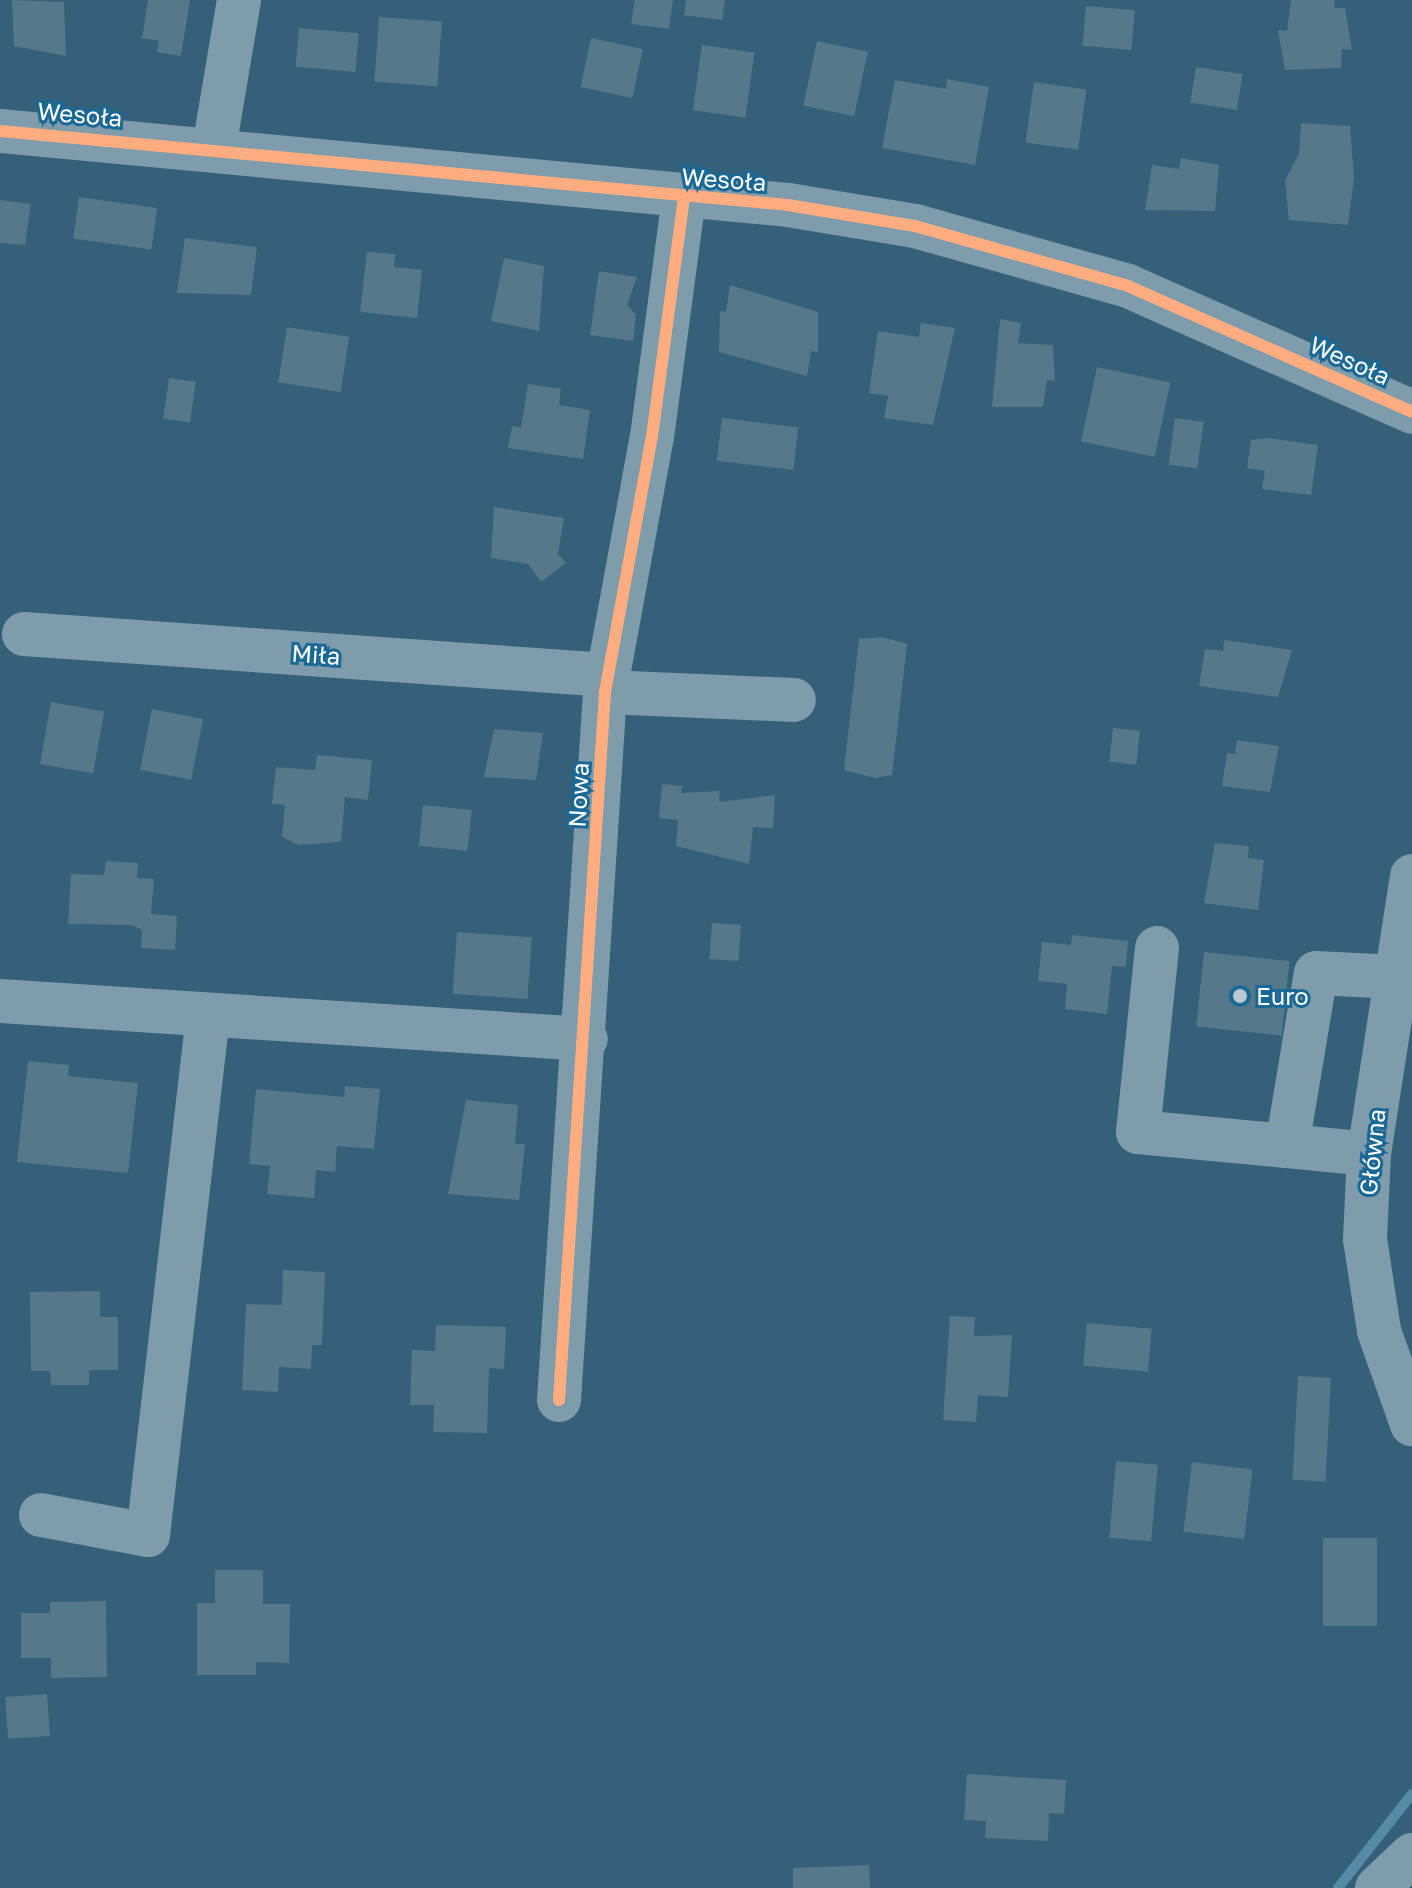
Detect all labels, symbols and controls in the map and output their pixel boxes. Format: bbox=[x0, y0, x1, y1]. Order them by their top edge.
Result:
street label: Wesoła bbox=[36, 96, 124, 132]
street label: Wesoła bbox=[681, 162, 767, 196]
street label: Wesoła bbox=[1305, 330, 1395, 390]
street label: Miła bbox=[291, 638, 341, 670]
street label: Nowa bbox=[562, 762, 594, 828]
place label: Euro bbox=[1256, 982, 1309, 1010]
marker: Euro bbox=[1231, 987, 1249, 1005]
street label: Główna bbox=[1353, 1107, 1391, 1197]

